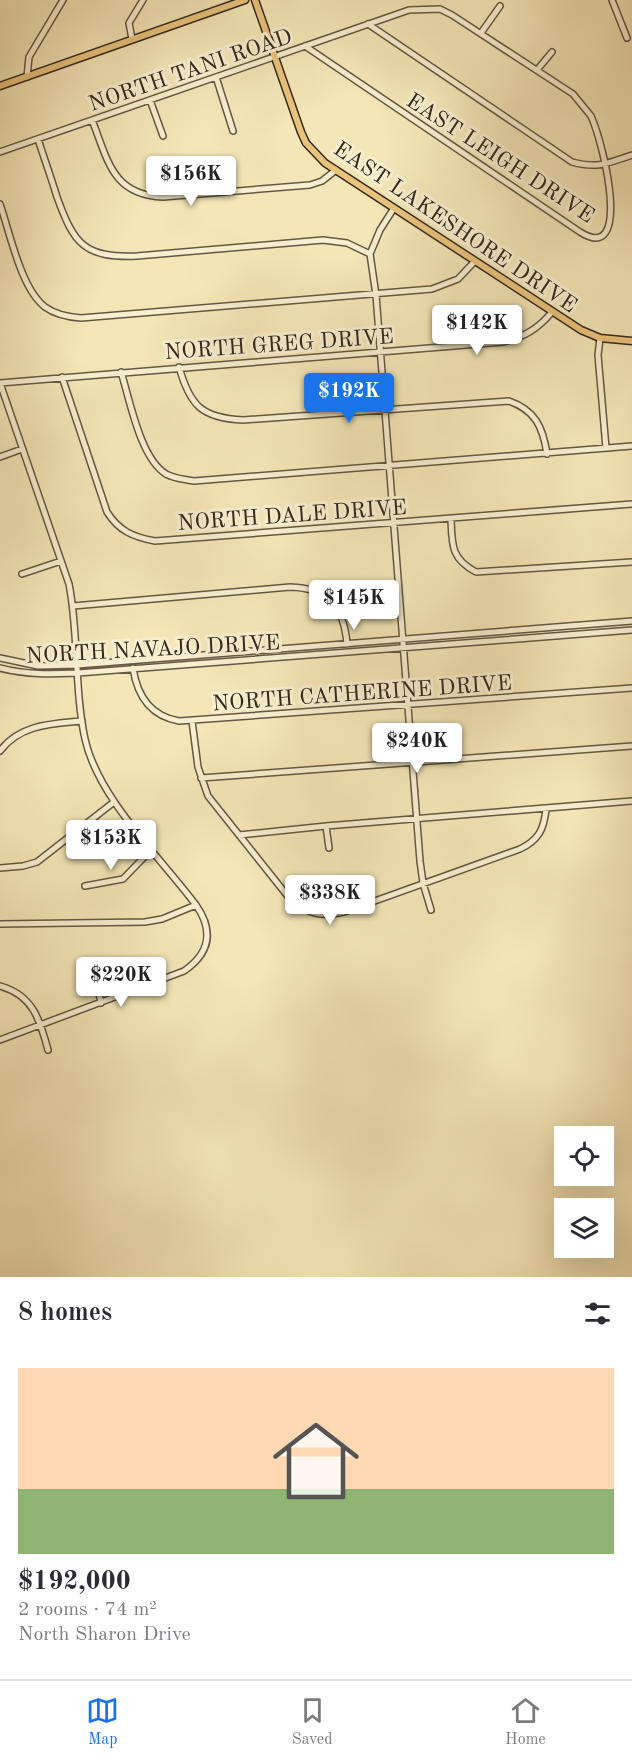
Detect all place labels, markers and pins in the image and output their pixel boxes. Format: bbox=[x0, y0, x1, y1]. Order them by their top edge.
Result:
pin: $156K bbox=[149, 156, 233, 207]
pin: $142K bbox=[435, 305, 519, 356]
pin: $192K bbox=[307, 373, 391, 424]
pin: $145K bbox=[312, 580, 396, 631]
pin: $240K bbox=[375, 723, 459, 774]
pin: $153K bbox=[69, 820, 153, 871]
pin: $338K bbox=[288, 875, 372, 926]
pin: $220K bbox=[79, 957, 163, 1008]

